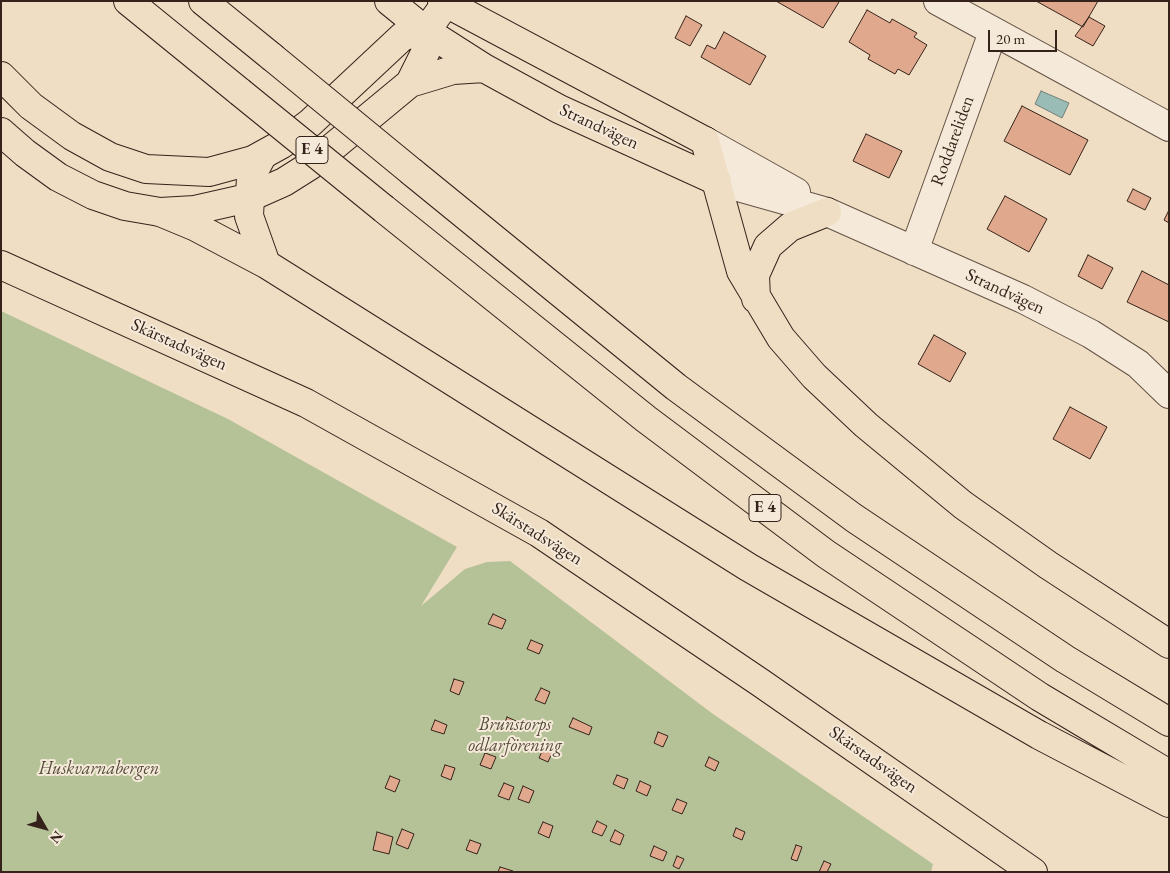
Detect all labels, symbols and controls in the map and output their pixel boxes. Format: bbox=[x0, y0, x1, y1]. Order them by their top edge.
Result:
scale bar bbox=[990, 20, 1059, 52]
text: 20 m bbox=[996, 29, 1025, 48]
street label: Roddareliden bbox=[927, 93, 979, 189]
street label: Strandvägen bbox=[556, 99, 642, 155]
road number: E 4 bbox=[296, 136, 328, 164]
street label: Strandvägen bbox=[962, 264, 1048, 320]
street label: Skärstadsvägen bbox=[128, 314, 230, 376]
road number: E 4 bbox=[749, 494, 781, 522]
street label: Skärstadsvägen bbox=[488, 498, 586, 570]
park label: Brunstorps odlarförening bbox=[468, 714, 562, 756]
street label: Skärstadsvägen bbox=[825, 722, 921, 798]
park label: Huskvarnabergen bbox=[39, 758, 159, 780]
north arrow bbox=[20, 803, 70, 853]
text: N bbox=[46, 827, 67, 847]

